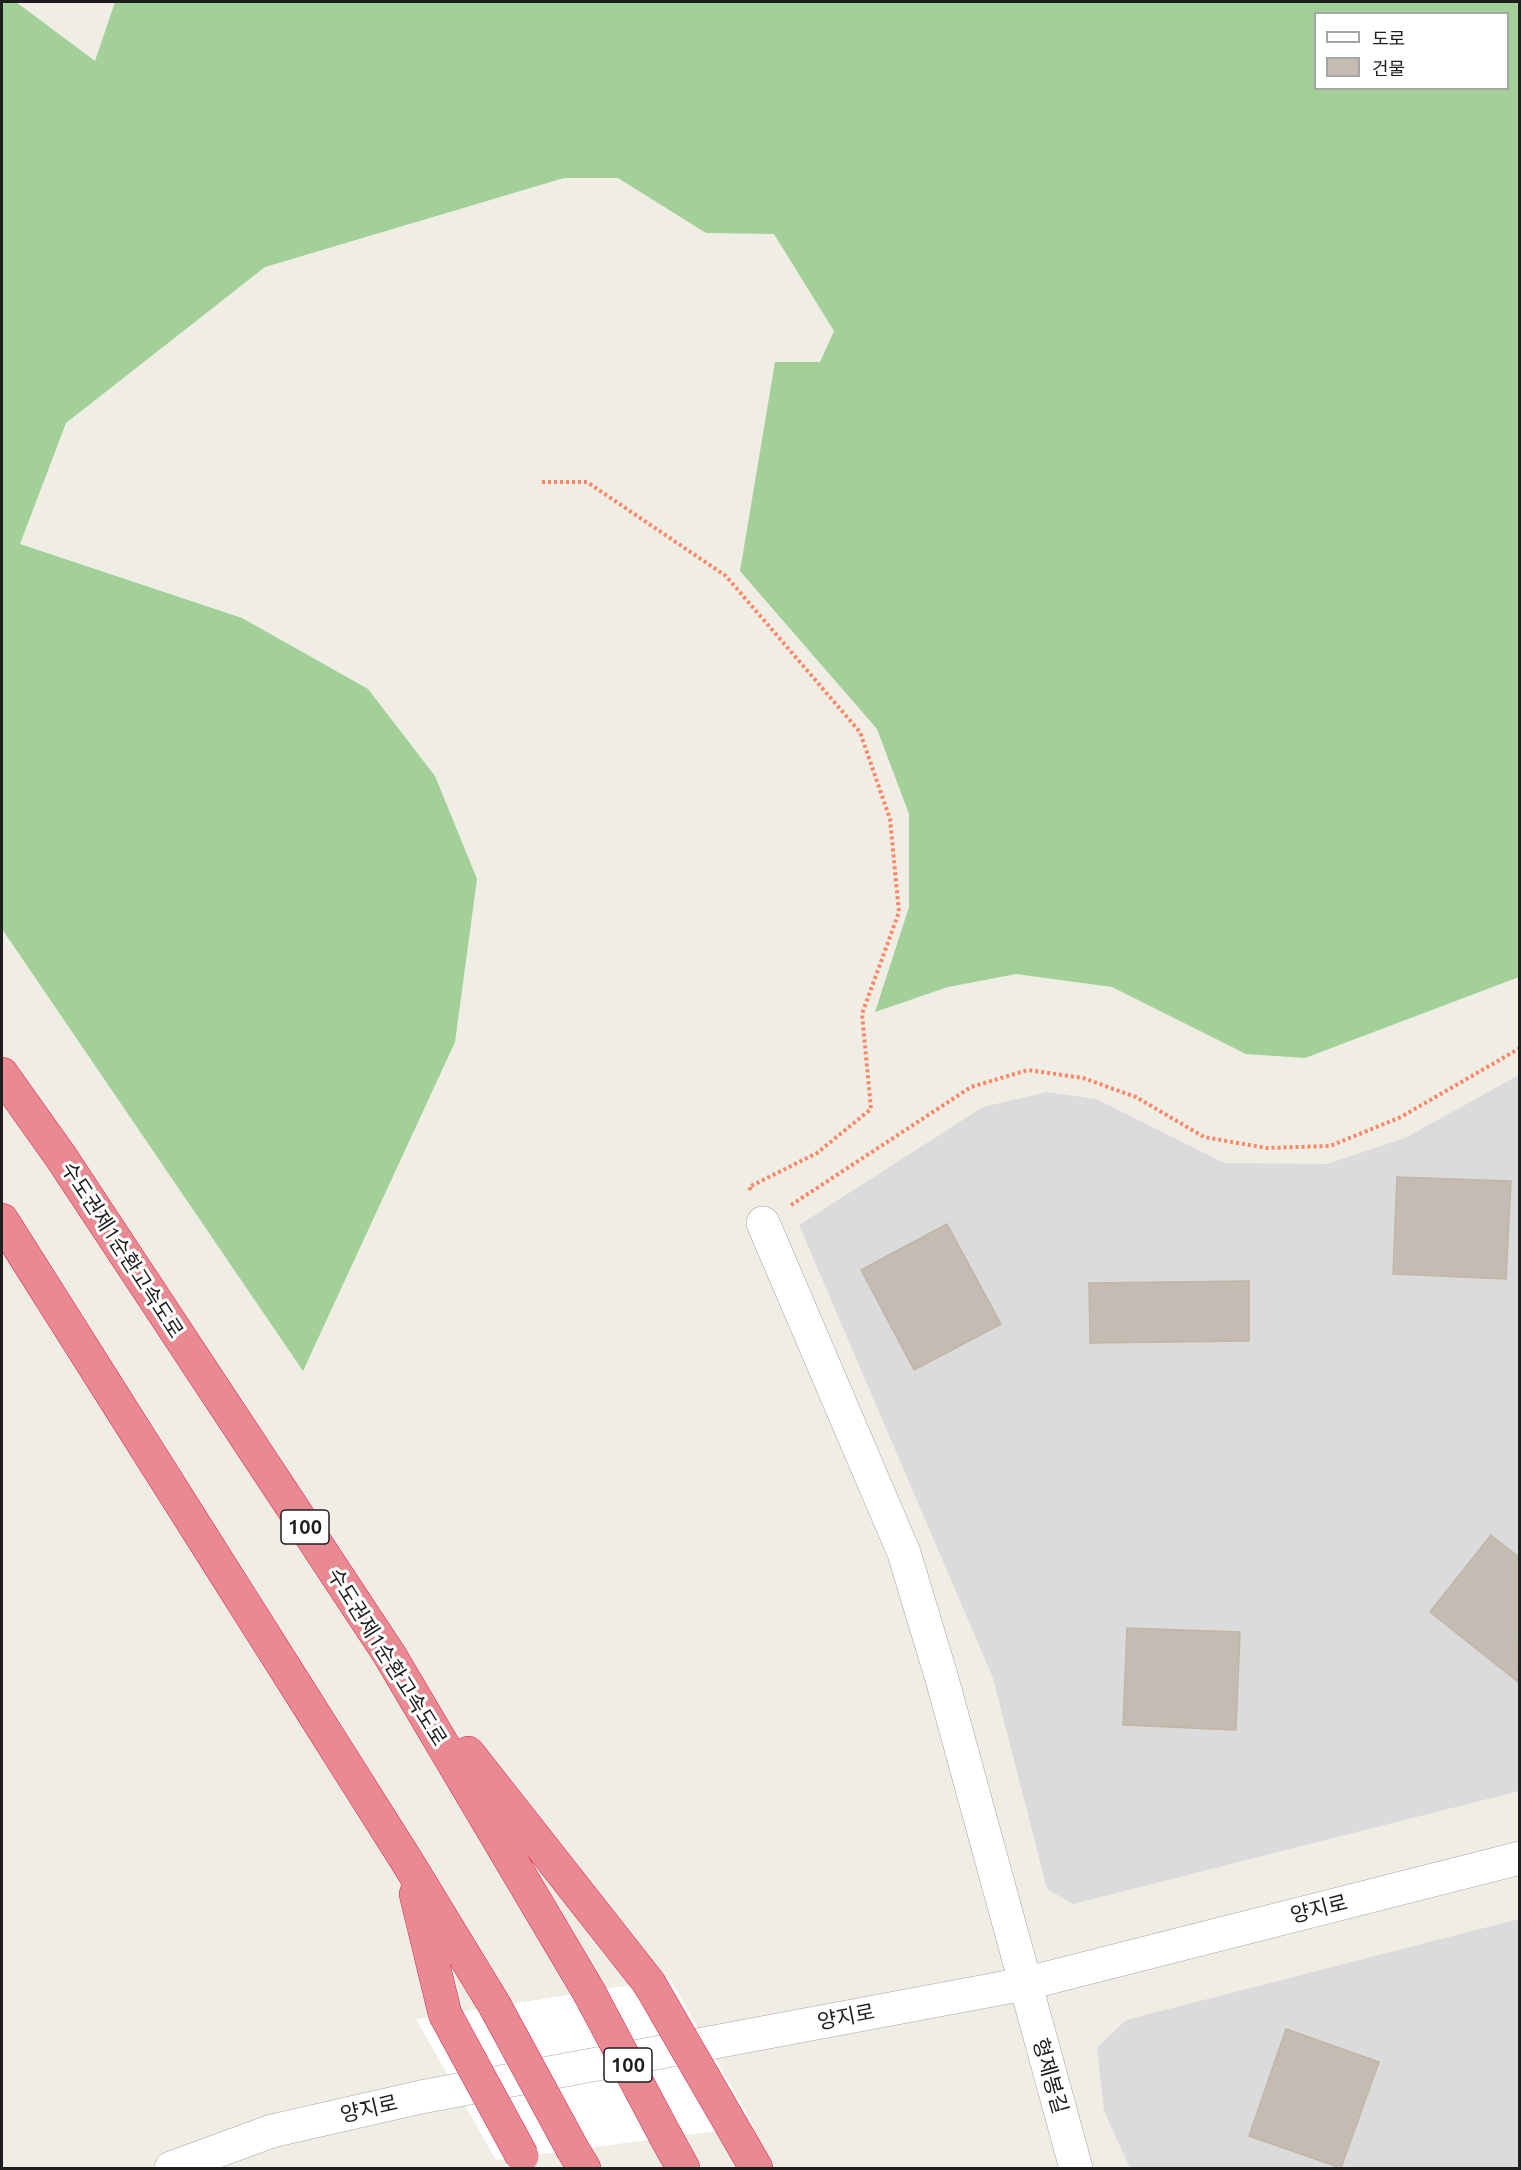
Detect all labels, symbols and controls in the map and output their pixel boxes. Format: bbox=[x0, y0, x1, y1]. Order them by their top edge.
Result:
legend bbox=[1314, 12, 1509, 90]
text: 도로 bbox=[1372, 28, 1405, 48]
text: 건물 bbox=[1372, 58, 1405, 78]
street label: 수도권제1순환고속도로 bbox=[56, 1157, 188, 1343]
road number: 100 bbox=[281, 1510, 329, 1544]
street label: 수도권제1순환고속도로 bbox=[322, 1563, 452, 1751]
street label: 양지로 bbox=[1288, 1890, 1350, 1928]
street label: 양지로 bbox=[815, 1999, 877, 2035]
street label: 형제봉길 bbox=[1027, 2035, 1073, 2117]
road number: 100 bbox=[604, 2048, 652, 2082]
street label: 양지로 bbox=[338, 2090, 400, 2128]

